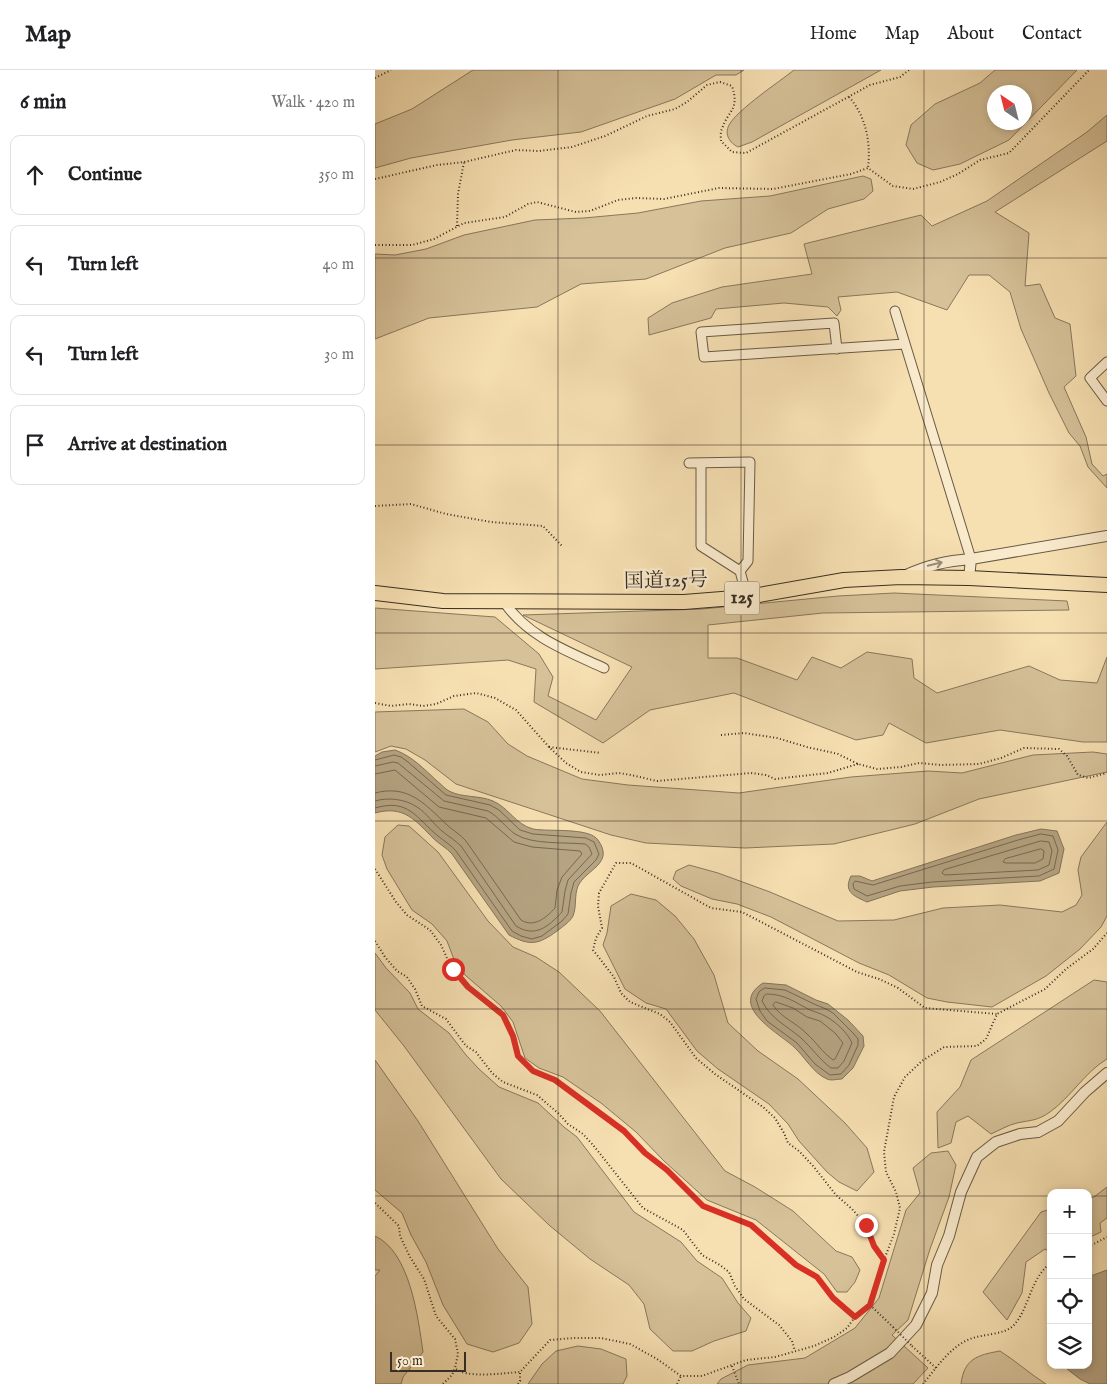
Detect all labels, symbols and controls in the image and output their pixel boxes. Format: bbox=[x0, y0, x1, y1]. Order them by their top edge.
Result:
text: Map bbox=[25, 19, 71, 50]
text: Home bbox=[810, 23, 857, 46]
text: Map bbox=[885, 23, 919, 46]
text: About bbox=[947, 23, 994, 46]
text: Contact bbox=[1022, 23, 1082, 46]
north arrow bbox=[987, 85, 1032, 130]
text: 6 min bbox=[20, 89, 66, 116]
text: Walk · 420 m bbox=[271, 93, 355, 113]
icon: ahead bbox=[21, 161, 49, 189]
text: Continue bbox=[68, 163, 142, 187]
text: 350 m bbox=[319, 165, 354, 185]
icon: left bbox=[21, 251, 49, 279]
text: Turn left bbox=[68, 253, 139, 277]
text: 40 m bbox=[322, 255, 354, 275]
icon: left bbox=[21, 341, 49, 369]
text: Turn left bbox=[68, 343, 139, 367]
text: 30 m bbox=[324, 345, 354, 365]
icon: arrive bbox=[21, 431, 49, 459]
text: Arrive at destination bbox=[68, 433, 227, 457]
one-way arrow bbox=[927, 559, 943, 568]
street label: 国道125号 bbox=[624, 568, 708, 594]
road number: 125 bbox=[725, 582, 759, 614]
route start bbox=[442, 958, 465, 981]
map controls bbox=[1047, 1189, 1092, 1369]
button: + bbox=[1047, 1189, 1092, 1234]
route end bbox=[855, 1214, 878, 1237]
button: − bbox=[1047, 1234, 1092, 1279]
button: locate bbox=[1047, 1279, 1092, 1324]
button: layers bbox=[1047, 1324, 1092, 1369]
scale bar bbox=[390, 1349, 466, 1372]
text: 50 m bbox=[397, 1352, 423, 1370]

